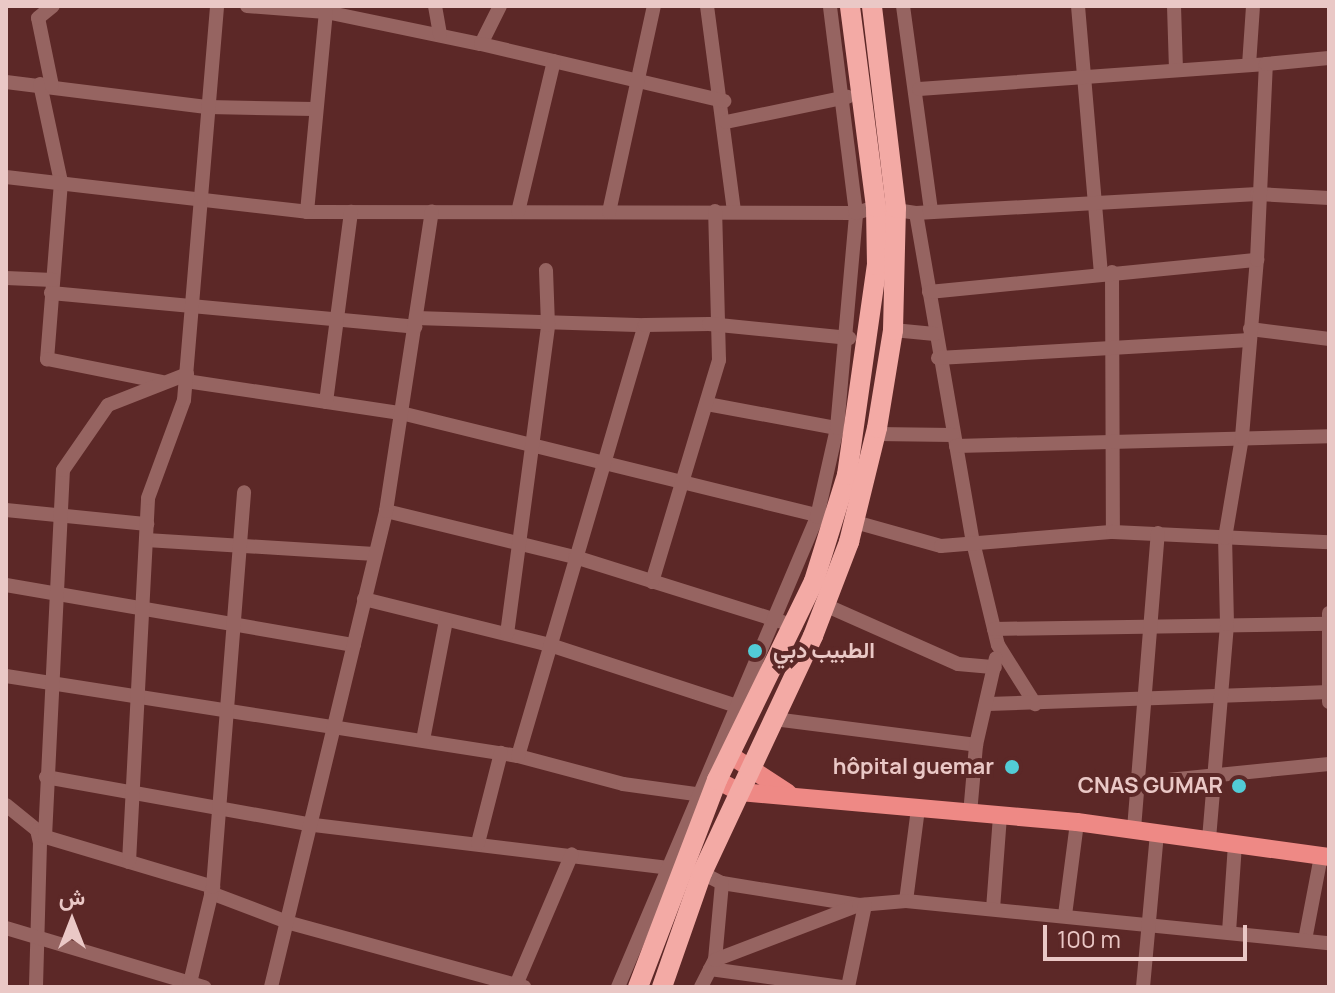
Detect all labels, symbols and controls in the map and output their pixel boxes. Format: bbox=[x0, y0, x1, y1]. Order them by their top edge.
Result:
place label: الطبيب دبي bbox=[773, 638, 875, 664]
marker: الطبيب دبي bbox=[744, 640, 766, 662]
place label: hôpital guemar bbox=[833, 754, 994, 780]
marker: hôpital guemar bbox=[1001, 756, 1023, 778]
place label: CNAS GUMAR bbox=[1078, 773, 1223, 799]
marker: CNAS GUMAR bbox=[1230, 777, 1248, 795]
north arrow bbox=[32, 881, 112, 961]
text: ش bbox=[59, 882, 85, 912]
scale bar bbox=[1047, 909, 1251, 959]
text: 100 m bbox=[1057, 922, 1121, 955]

